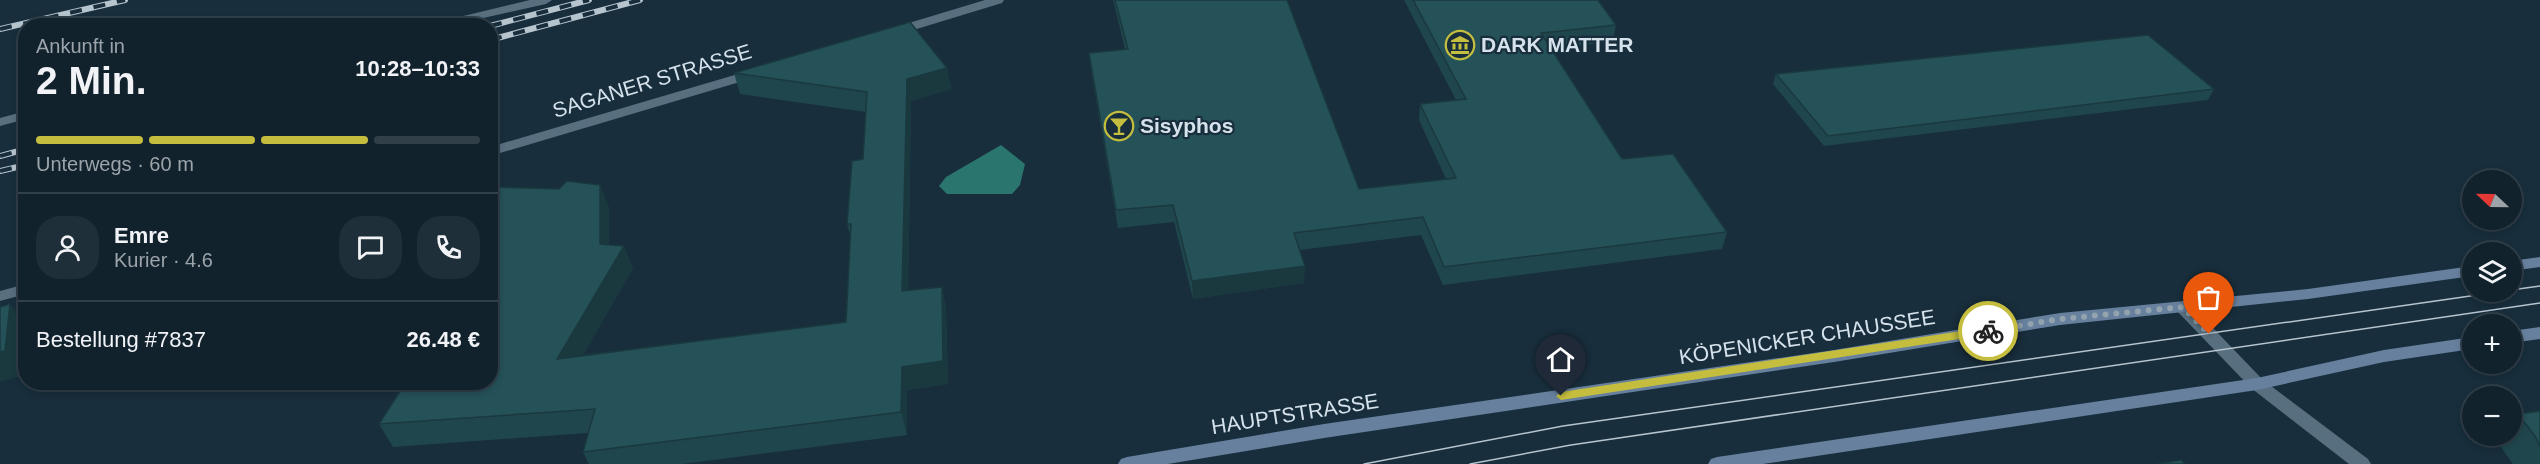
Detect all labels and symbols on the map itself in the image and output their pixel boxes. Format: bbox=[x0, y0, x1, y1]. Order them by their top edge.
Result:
museum icon: DARK MATTER bbox=[1444, 29, 1476, 61]
place label: DARK MATTER bbox=[1481, 33, 1633, 56]
street label: SAGANER STRASSE bbox=[550, 39, 754, 122]
bar icon: Sisyphos bbox=[1103, 110, 1135, 142]
place label: Sisyphos bbox=[1140, 114, 1233, 137]
north arrow bbox=[2462, 170, 2522, 230]
pin bbox=[2183, 272, 2234, 334]
courier bbox=[1958, 301, 2018, 361]
street label: KÖPENICKER CHAUSSEE bbox=[1677, 305, 1937, 368]
pin bbox=[1535, 334, 1586, 396]
street label: HAUPTSTRASSE bbox=[1210, 389, 1380, 438]

